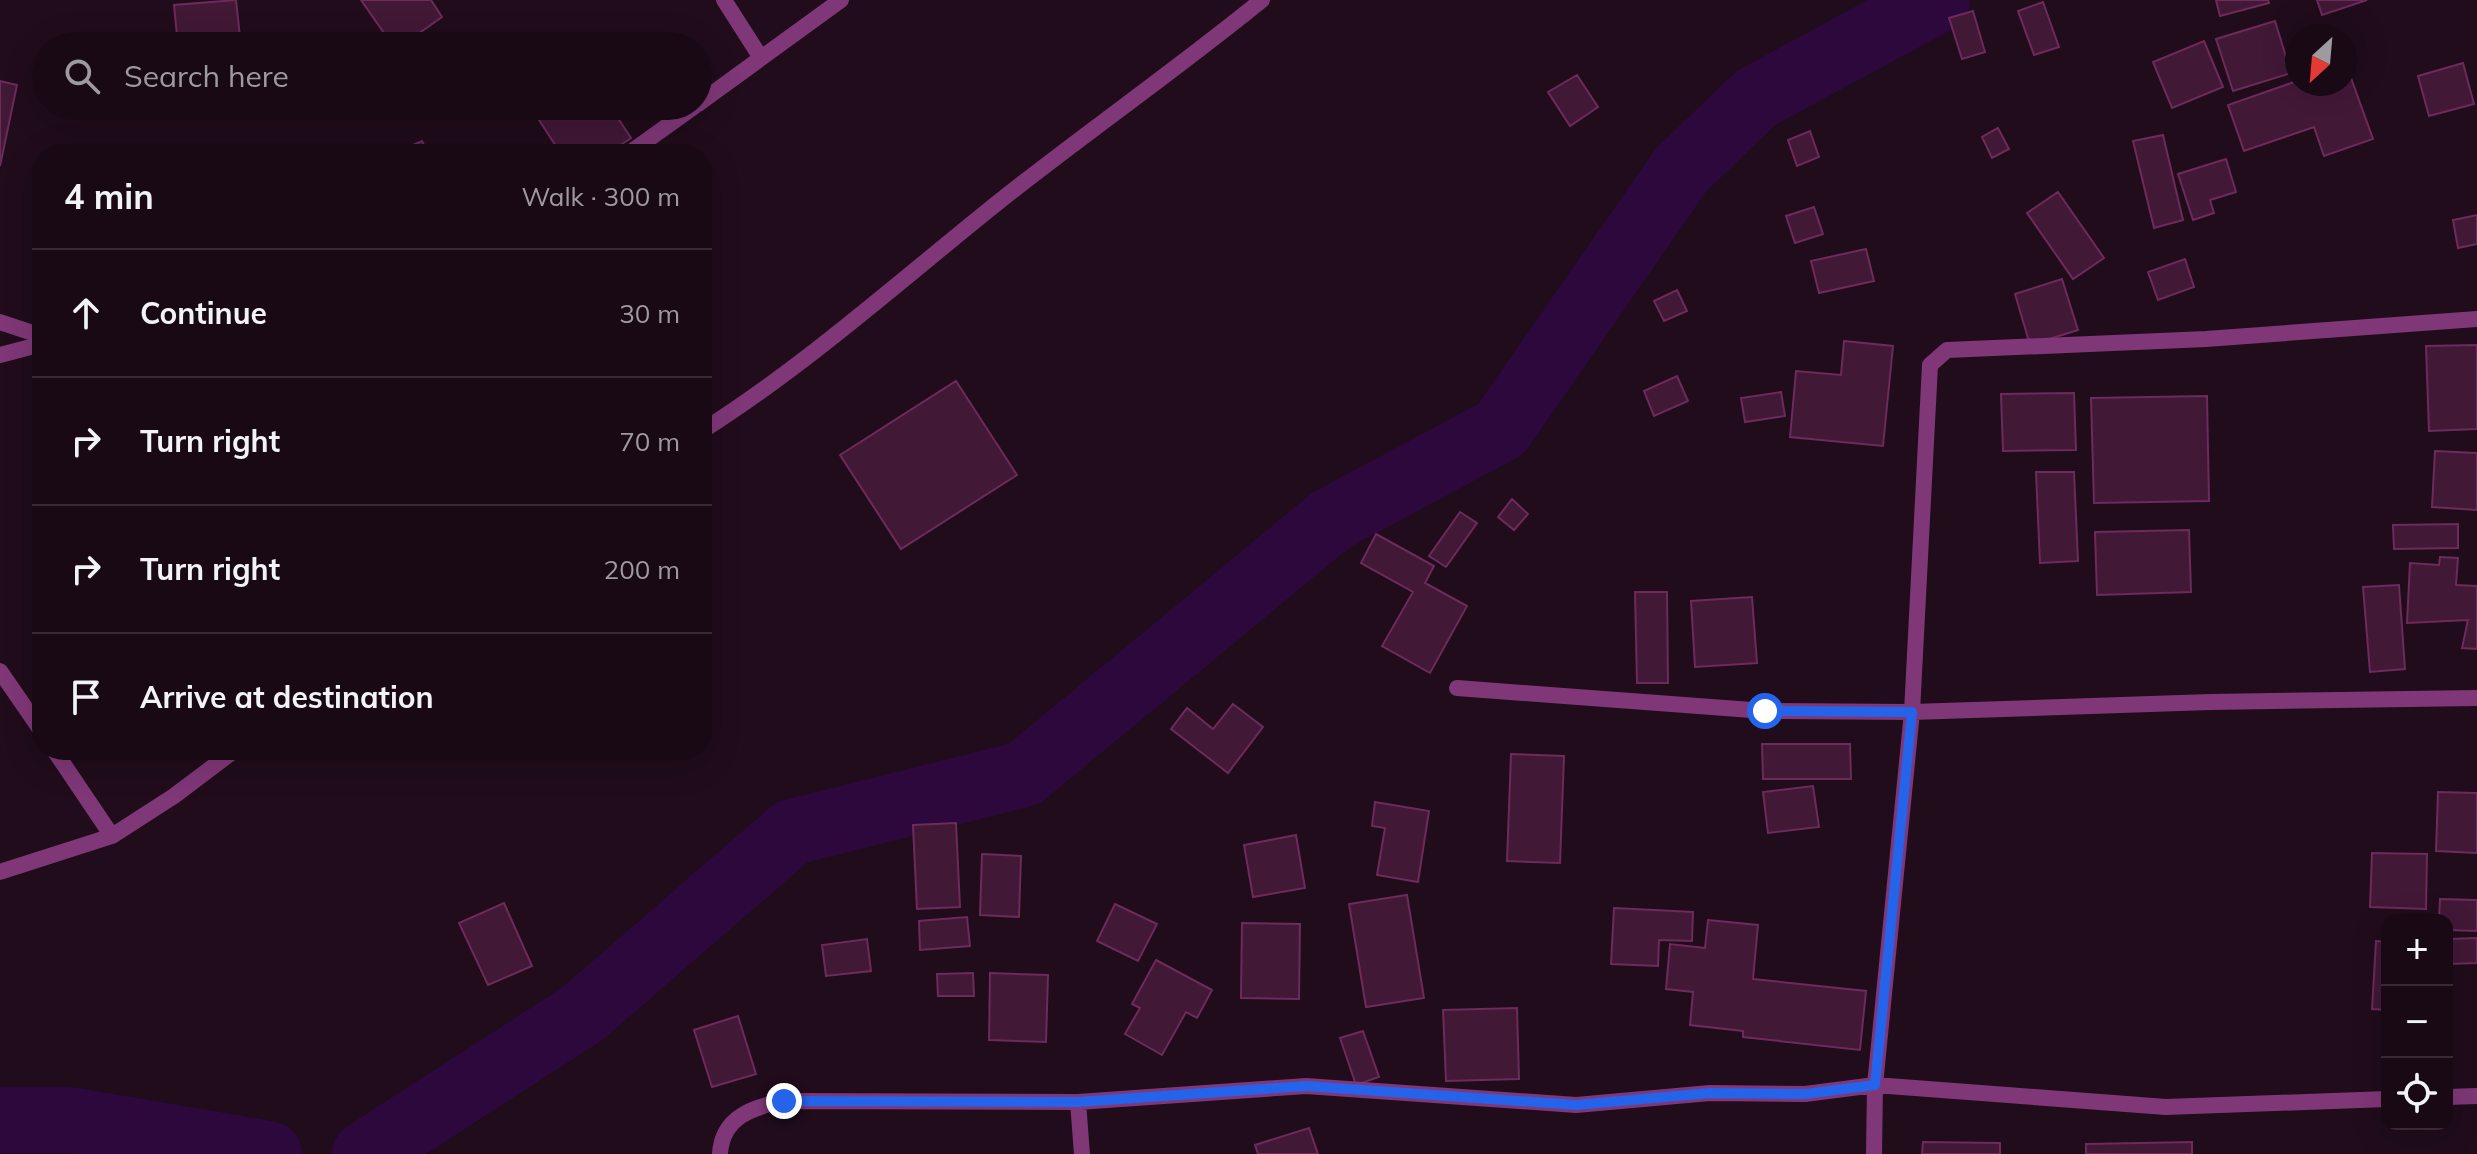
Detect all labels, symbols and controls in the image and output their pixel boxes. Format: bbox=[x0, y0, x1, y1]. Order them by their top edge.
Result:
north arrow bbox=[2285, 24, 2357, 96]
search box bbox=[32, 32, 712, 120]
icon: search bbox=[60, 54, 104, 98]
text: Search here bbox=[124, 57, 289, 95]
text: 4 min bbox=[64, 175, 154, 218]
text: Walk · 300 m bbox=[521, 180, 680, 213]
icon: ahead bbox=[64, 291, 108, 335]
text: Continue bbox=[140, 294, 267, 332]
text: 30 m bbox=[619, 297, 680, 330]
icon: right bbox=[64, 419, 108, 463]
text: Turn right bbox=[140, 422, 280, 460]
text: 70 m bbox=[619, 425, 680, 458]
icon: right bbox=[64, 547, 108, 591]
text: Turn right bbox=[140, 550, 280, 588]
text: 200 m bbox=[604, 553, 680, 586]
icon: arrive bbox=[64, 675, 108, 719]
text: Arrive at destination bbox=[140, 678, 434, 716]
route start bbox=[1747, 693, 1783, 729]
map controls bbox=[2381, 914, 2453, 1130]
button: + bbox=[2381, 914, 2453, 986]
button: − bbox=[2381, 986, 2453, 1058]
button: locate bbox=[2381, 1058, 2453, 1130]
route end bbox=[766, 1083, 802, 1119]

